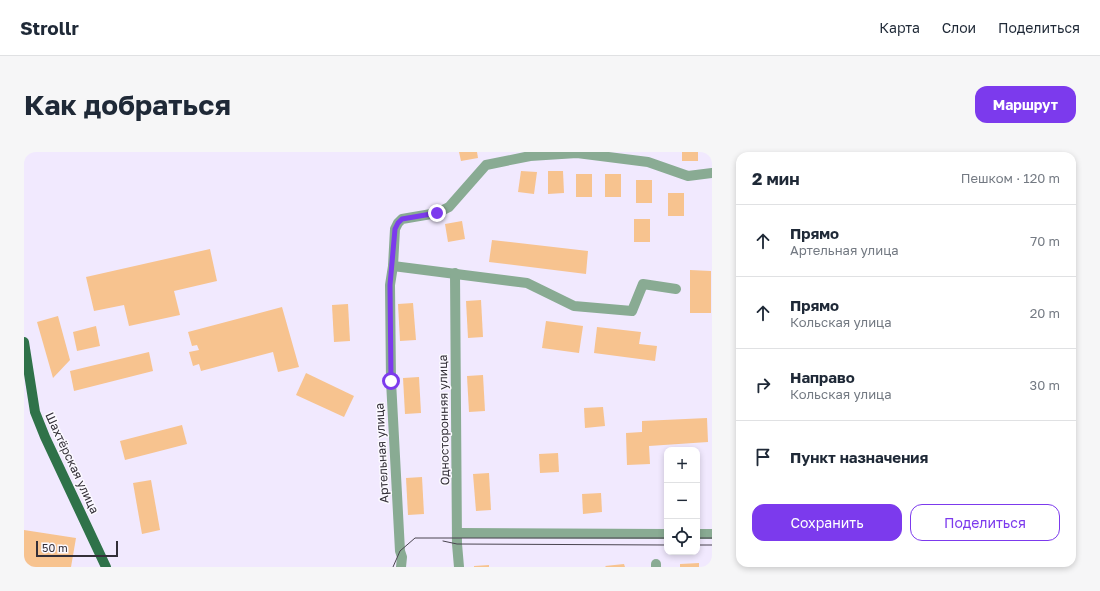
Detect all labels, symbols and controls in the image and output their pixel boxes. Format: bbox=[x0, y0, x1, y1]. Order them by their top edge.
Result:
text: Strollr bbox=[20, 16, 79, 39]
text: Карта bbox=[879, 19, 920, 36]
text: Слои bbox=[942, 19, 976, 36]
text: Поделиться bbox=[998, 19, 1080, 36]
button: Маршрут bbox=[975, 86, 1076, 123]
text: Как добраться bbox=[24, 88, 231, 121]
text: 2 мин bbox=[752, 168, 800, 189]
text: Пешком · 120 m bbox=[961, 170, 1060, 186]
route end bbox=[428, 204, 446, 222]
text: Прямо bbox=[790, 224, 839, 242]
icon: ahead bbox=[752, 230, 774, 252]
text: 70 m bbox=[1030, 233, 1060, 249]
text: Артельная улица bbox=[790, 242, 899, 258]
text: Прямо bbox=[790, 296, 839, 314]
icon: ahead bbox=[752, 302, 774, 324]
text: 20 m bbox=[1030, 305, 1060, 321]
text: Кольская улица bbox=[790, 314, 892, 330]
street label: Односторонняя улица bbox=[435, 354, 452, 486]
text: Направо bbox=[790, 368, 855, 386]
route start bbox=[382, 372, 400, 390]
icon: right bbox=[752, 374, 774, 396]
text: 30 m bbox=[1030, 377, 1060, 393]
text: Кольская улица bbox=[790, 386, 892, 402]
street label: Артельная улица bbox=[371, 403, 392, 504]
street label: Шахтёрская улица bbox=[42, 410, 103, 516]
icon: arrive bbox=[752, 446, 774, 468]
map controls bbox=[664, 447, 700, 555]
button: + bbox=[664, 447, 700, 483]
text: Пункт назначения bbox=[790, 448, 928, 466]
button: − bbox=[664, 483, 700, 519]
button: Сохранить bbox=[752, 504, 902, 541]
button: Поделиться bbox=[910, 504, 1060, 541]
button: locate bbox=[664, 519, 700, 555]
scale bar bbox=[36, 539, 118, 558]
text: 50 m bbox=[42, 541, 68, 554]

